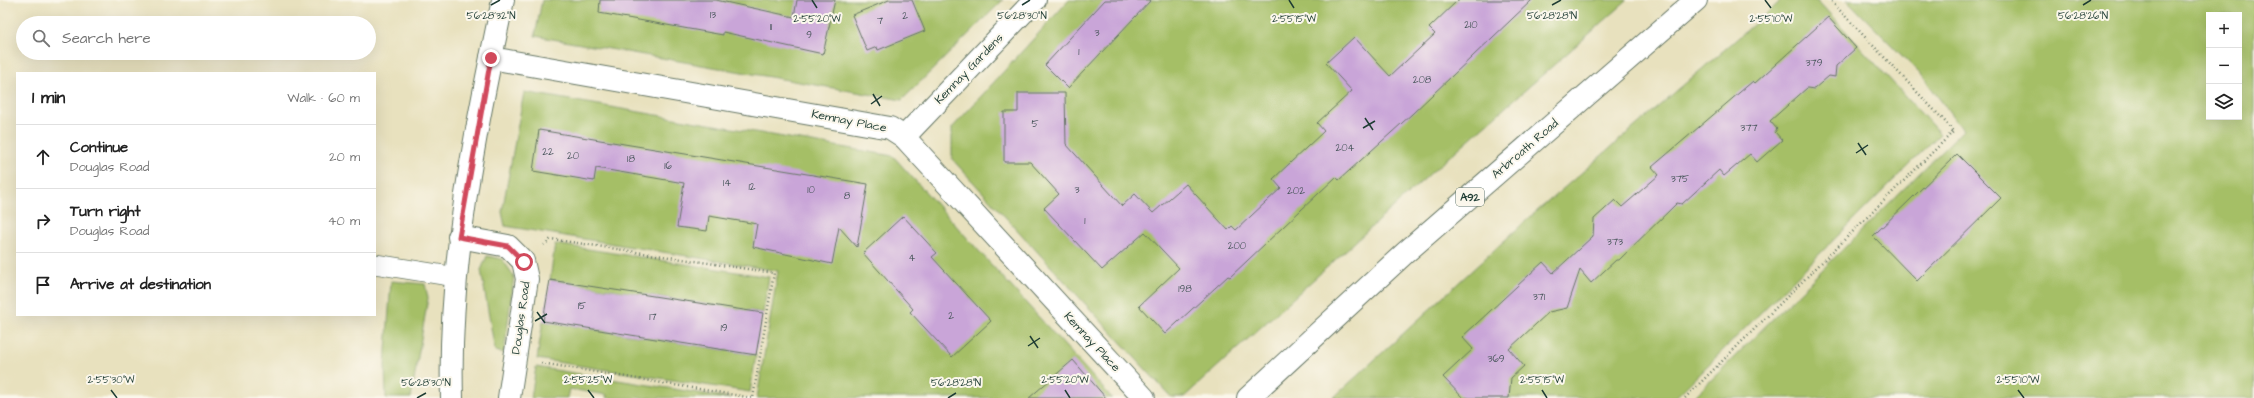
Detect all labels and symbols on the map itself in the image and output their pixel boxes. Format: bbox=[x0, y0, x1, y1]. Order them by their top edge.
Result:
house number: 13 bbox=[710, 8, 716, 22]
text: 56°28'32"N bbox=[467, 9, 515, 23]
house number: 2 bbox=[902, 9, 908, 23]
text: 56°28'30"N bbox=[997, 9, 1047, 23]
text: 56°28'28"N bbox=[1527, 9, 1577, 23]
text: 56°28'26"N bbox=[2058, 9, 2108, 23]
text: 2°55'20"W bbox=[793, 12, 841, 26]
text: 2°55'15"W bbox=[1272, 12, 1317, 26]
text: 2°55'10"W bbox=[1749, 12, 1793, 26]
house number: 7 bbox=[877, 14, 883, 28]
house number: 210 bbox=[1464, 18, 1478, 32]
house number: 11 bbox=[770, 20, 773, 34]
house number: 3 bbox=[1094, 26, 1100, 40]
house number: 9 bbox=[806, 28, 812, 42]
street label: Kemnay Gardens bbox=[931, 30, 1008, 109]
house number: 1 bbox=[1078, 45, 1080, 59]
route end bbox=[482, 49, 500, 67]
house number: 379 bbox=[1806, 56, 1823, 70]
house number: 208 bbox=[1413, 73, 1432, 87]
street label: Kemnay Place bbox=[810, 105, 889, 138]
street label: Arbroath Road bbox=[1488, 115, 1562, 183]
house number: 5 bbox=[1031, 117, 1039, 131]
house number: 377 bbox=[1740, 121, 1758, 135]
house number: 204 bbox=[1336, 141, 1355, 155]
house number: 22 bbox=[542, 145, 554, 159]
house number: 20 bbox=[567, 149, 579, 163]
house number: 18 bbox=[627, 152, 635, 166]
house number: 16 bbox=[664, 159, 672, 173]
house number: 375 bbox=[1671, 172, 1689, 186]
house number: 14 bbox=[723, 176, 731, 190]
house number: 12 bbox=[748, 180, 756, 194]
house number: 10 bbox=[807, 183, 815, 197]
house number: 3 bbox=[1074, 183, 1080, 197]
house number: 202 bbox=[1287, 184, 1305, 198]
road number: A92 bbox=[1456, 188, 1484, 206]
house number: 8 bbox=[844, 189, 851, 203]
house number: 1 bbox=[1084, 214, 1086, 228]
house number: 373 bbox=[1607, 235, 1623, 249]
house number: 200 bbox=[1228, 239, 1246, 253]
house number: 4 bbox=[909, 251, 916, 265]
route start bbox=[515, 253, 533, 271]
street label: Douglas Road bbox=[507, 281, 536, 356]
house number: 198 bbox=[1178, 282, 1192, 296]
house number: 371 bbox=[1533, 290, 1546, 304]
house number: 15 bbox=[578, 299, 586, 313]
street label: Kemnay Place bbox=[1059, 308, 1125, 377]
house number: 2 bbox=[948, 309, 954, 323]
house number: 17 bbox=[649, 310, 657, 324]
house number: 19 bbox=[721, 321, 728, 335]
house number: 369 bbox=[1487, 352, 1505, 366]
text: 2°55'30"W bbox=[88, 373, 135, 387]
text: 2°55'25"W bbox=[564, 373, 613, 387]
text: 2°55'20"W bbox=[1041, 373, 1089, 387]
text: 2°55'15"W bbox=[1520, 373, 1565, 387]
text: 2°55'10"W bbox=[1996, 373, 2040, 387]
text: 56°28'30"N bbox=[401, 376, 451, 390]
text: 56°28'28"N bbox=[931, 376, 981, 390]

